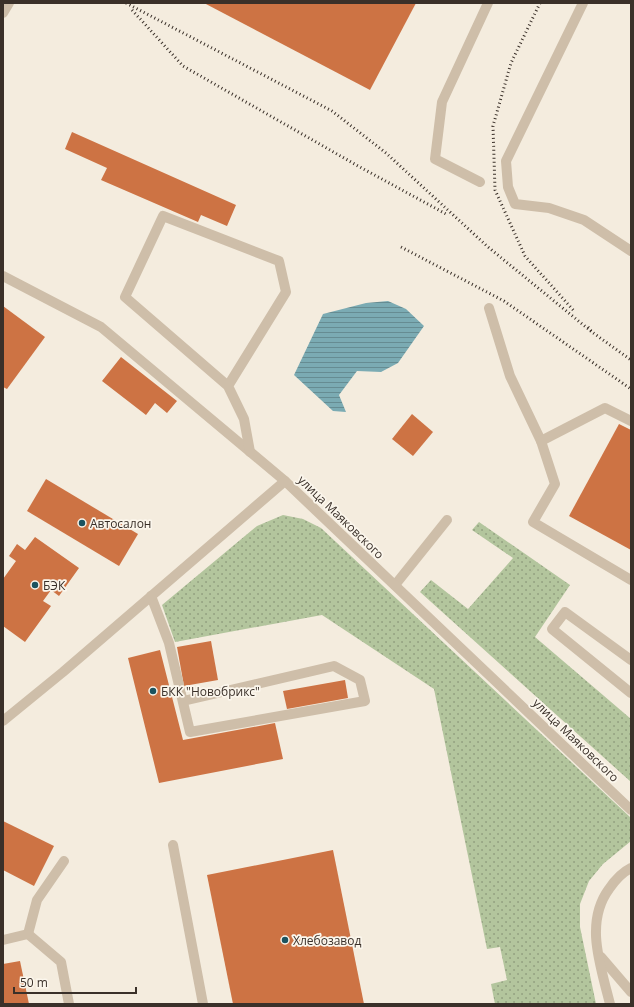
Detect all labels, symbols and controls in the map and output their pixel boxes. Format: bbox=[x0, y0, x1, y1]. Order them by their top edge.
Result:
street label: улица Маяковского bbox=[294, 471, 388, 563]
place label: Автосалон bbox=[90, 515, 151, 532]
marker: Автосалон bbox=[77, 518, 87, 528]
place label: БЭК bbox=[43, 577, 66, 594]
marker: БЭК bbox=[30, 580, 40, 590]
place label: БКК "Новобрикс" bbox=[161, 683, 260, 700]
marker: БКК "Новобрикс" bbox=[148, 686, 158, 696]
street label: улица Маяковского bbox=[529, 694, 623, 786]
place label: Хлебозавод bbox=[293, 932, 361, 949]
marker: Хлебозавод bbox=[280, 935, 290, 945]
scale bar bbox=[14, 969, 136, 995]
text: 50 m bbox=[20, 974, 48, 991]

